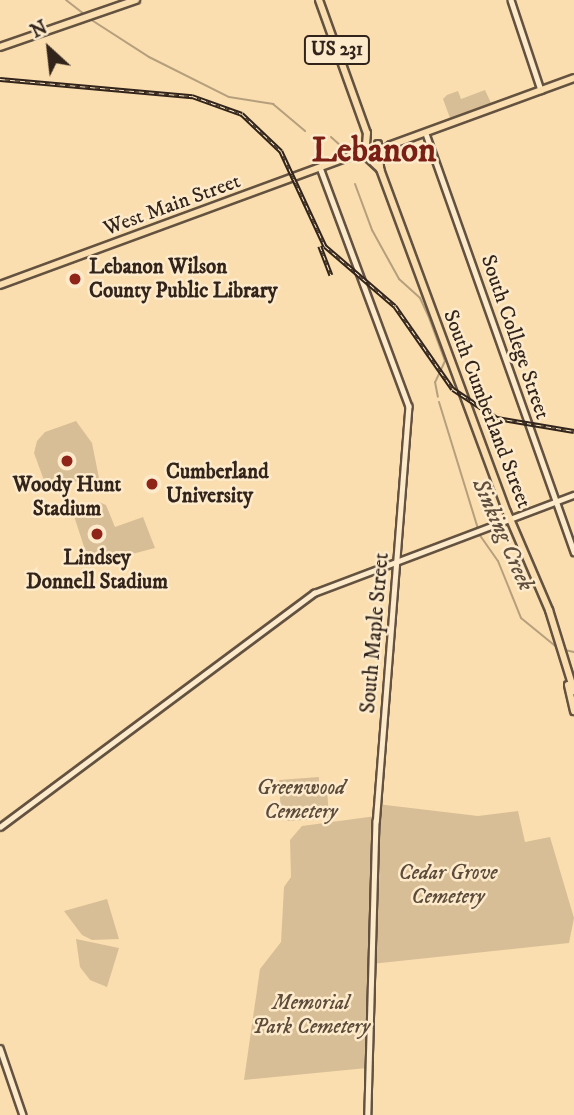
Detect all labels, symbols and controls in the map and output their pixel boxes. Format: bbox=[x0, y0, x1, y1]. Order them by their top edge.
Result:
north arrow bbox=[14, 14, 84, 84]
text: N bbox=[27, 16, 51, 44]
road number: US 231 bbox=[304, 34, 370, 66]
district label: Lebanon bbox=[312, 130, 436, 172]
street label: West Main Street bbox=[100, 169, 244, 241]
street label: South College Street bbox=[475, 252, 555, 422]
place label: Lebanon Wilson County Public Library bbox=[89, 254, 278, 304]
marker: Lebanon Wilson County Public Library bbox=[67, 271, 83, 287]
street label: South Cumberland Street bbox=[438, 306, 536, 512]
marker: Woody Hunt Stadium bbox=[59, 453, 75, 469]
place label: Cumberland University bbox=[166, 459, 269, 509]
place label: Woody Hunt Stadium bbox=[13, 472, 121, 522]
water label: Sinking Creek bbox=[465, 475, 539, 595]
marker: Cumberland University bbox=[144, 476, 160, 492]
marker: Lindsey Donnell Stadium bbox=[89, 526, 105, 542]
place label: Lindsey Donnell Stadium bbox=[26, 545, 168, 595]
street label: South Maple Street bbox=[355, 552, 395, 714]
park label: Greenwood Cemetery bbox=[257, 775, 345, 825]
park label: Cedar Grove Cemetery bbox=[399, 860, 497, 910]
park label: Memorial Park Cemetery bbox=[252, 990, 370, 1040]

